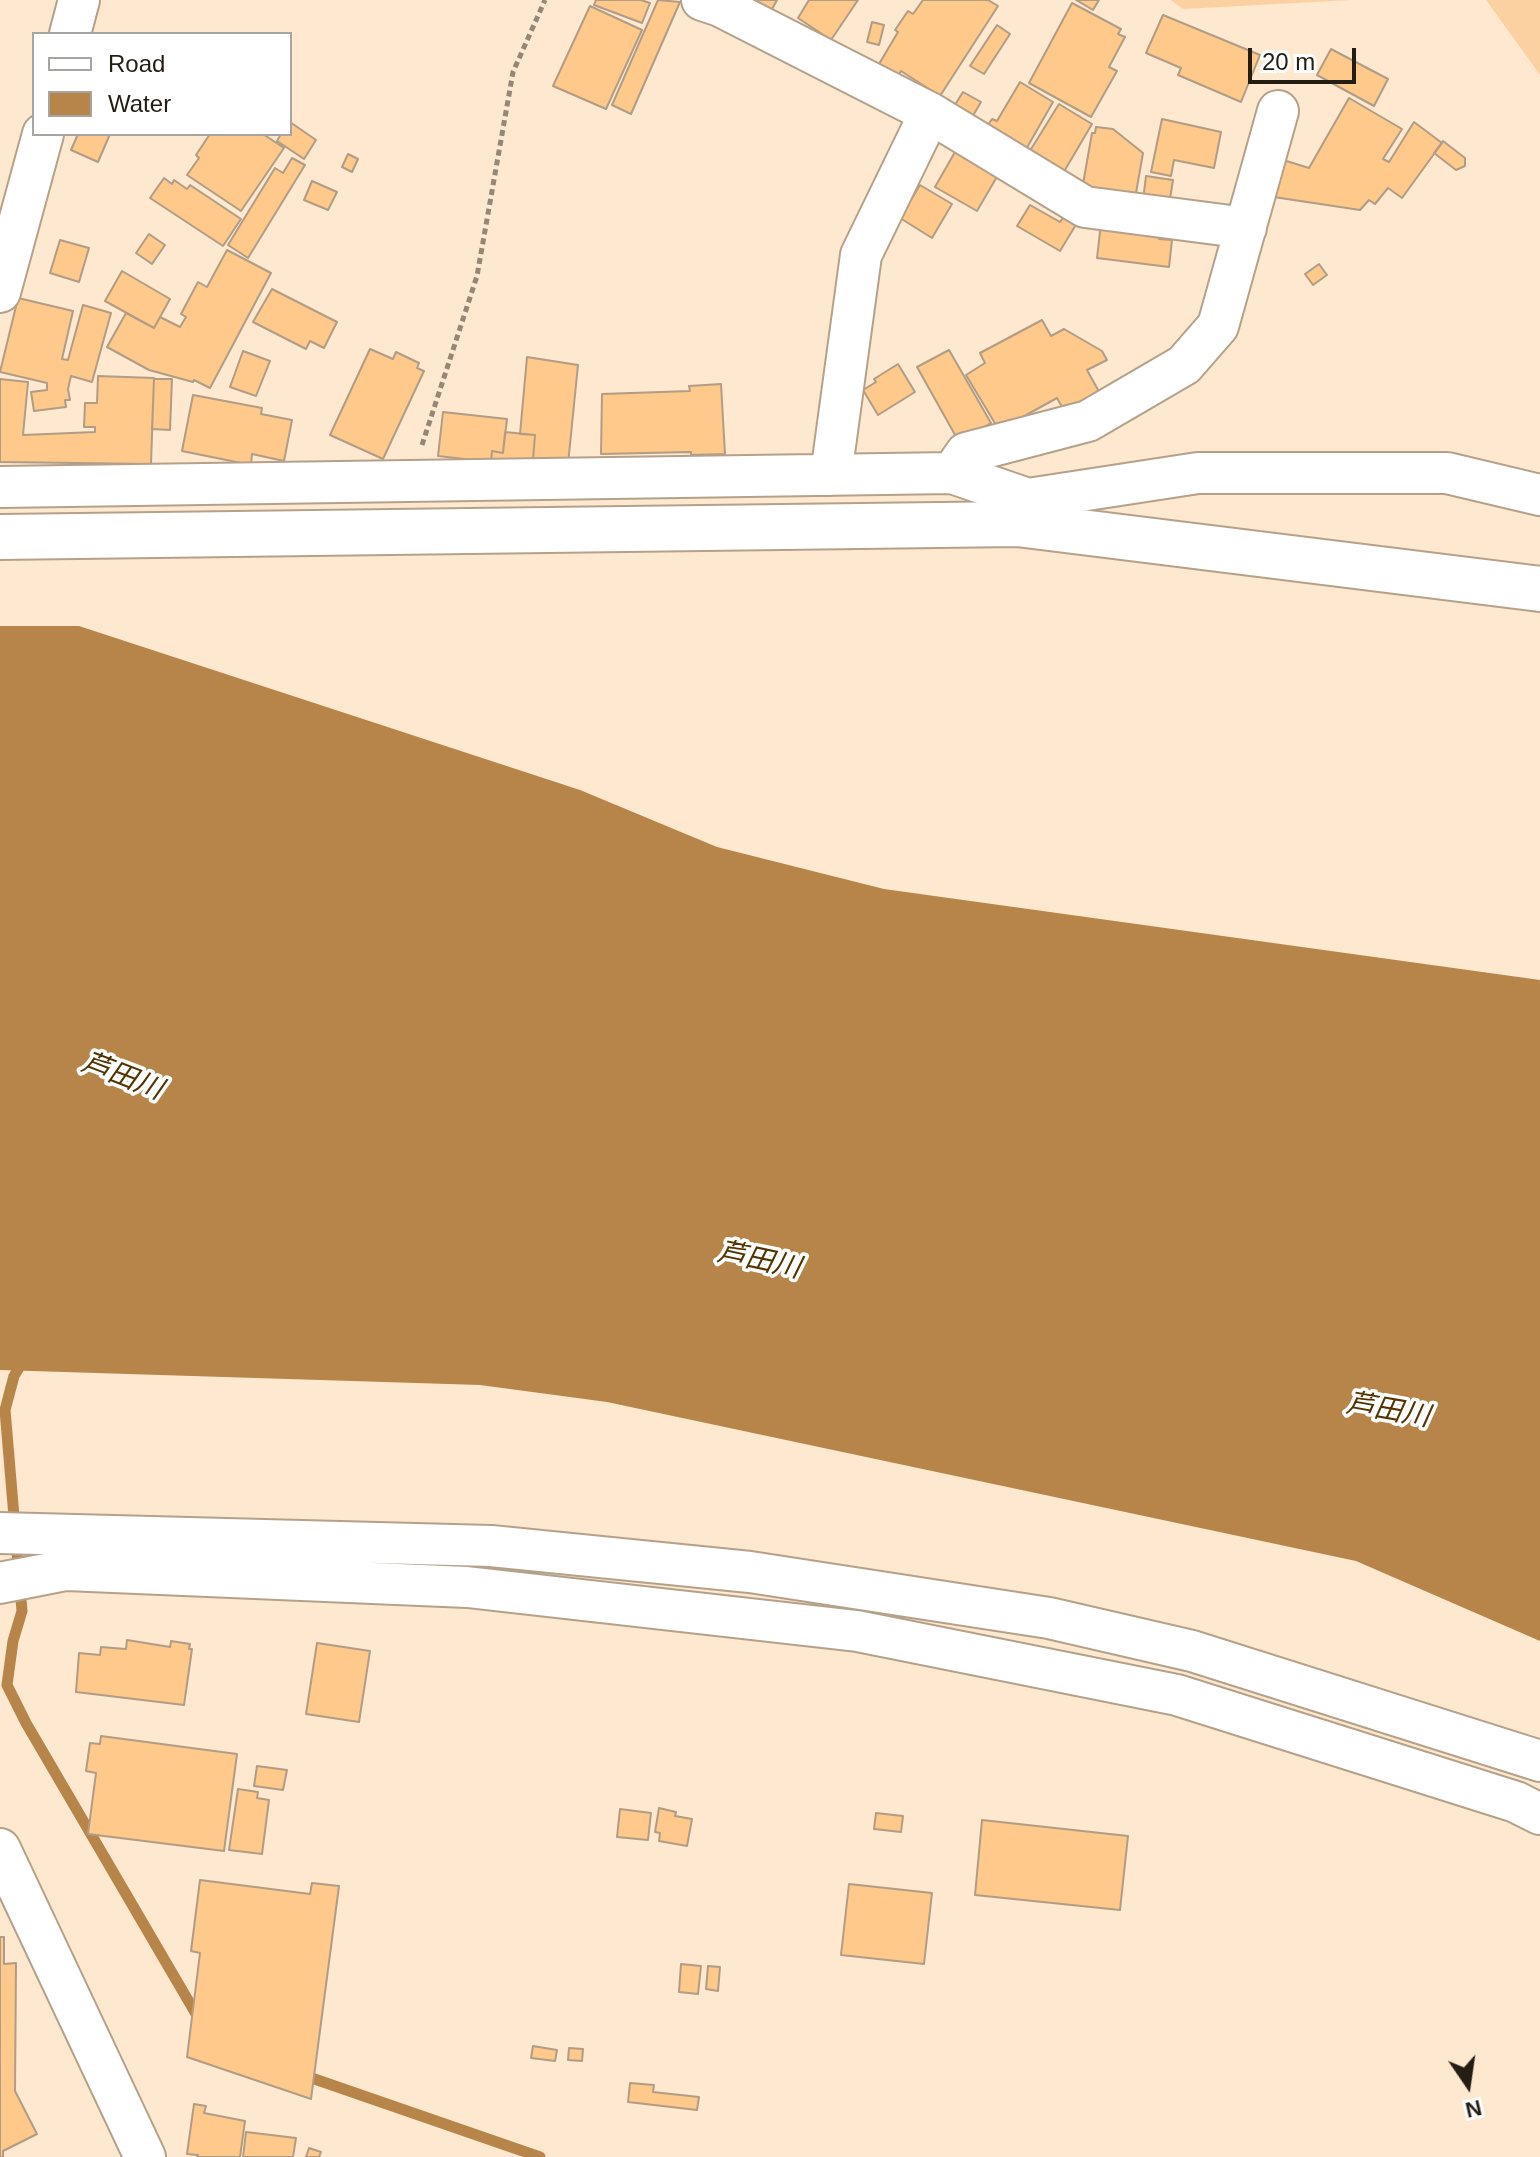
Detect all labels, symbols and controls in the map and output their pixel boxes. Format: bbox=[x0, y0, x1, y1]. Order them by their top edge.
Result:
legend bbox=[32, 32, 292, 136]
scale bar bbox=[1252, 32, 1360, 82]
text: 20 m bbox=[1262, 48, 1315, 75]
text: Road bbox=[108, 50, 165, 77]
text: Water bbox=[108, 90, 171, 117]
water label: 芦田川 bbox=[77, 1046, 167, 1108]
water label: 芦田川 bbox=[714, 1236, 804, 1286]
water label: 芦田川 bbox=[1344, 1387, 1432, 1435]
north arrow bbox=[1428, 2045, 1508, 2125]
text: N bbox=[1463, 2095, 1484, 2123]

